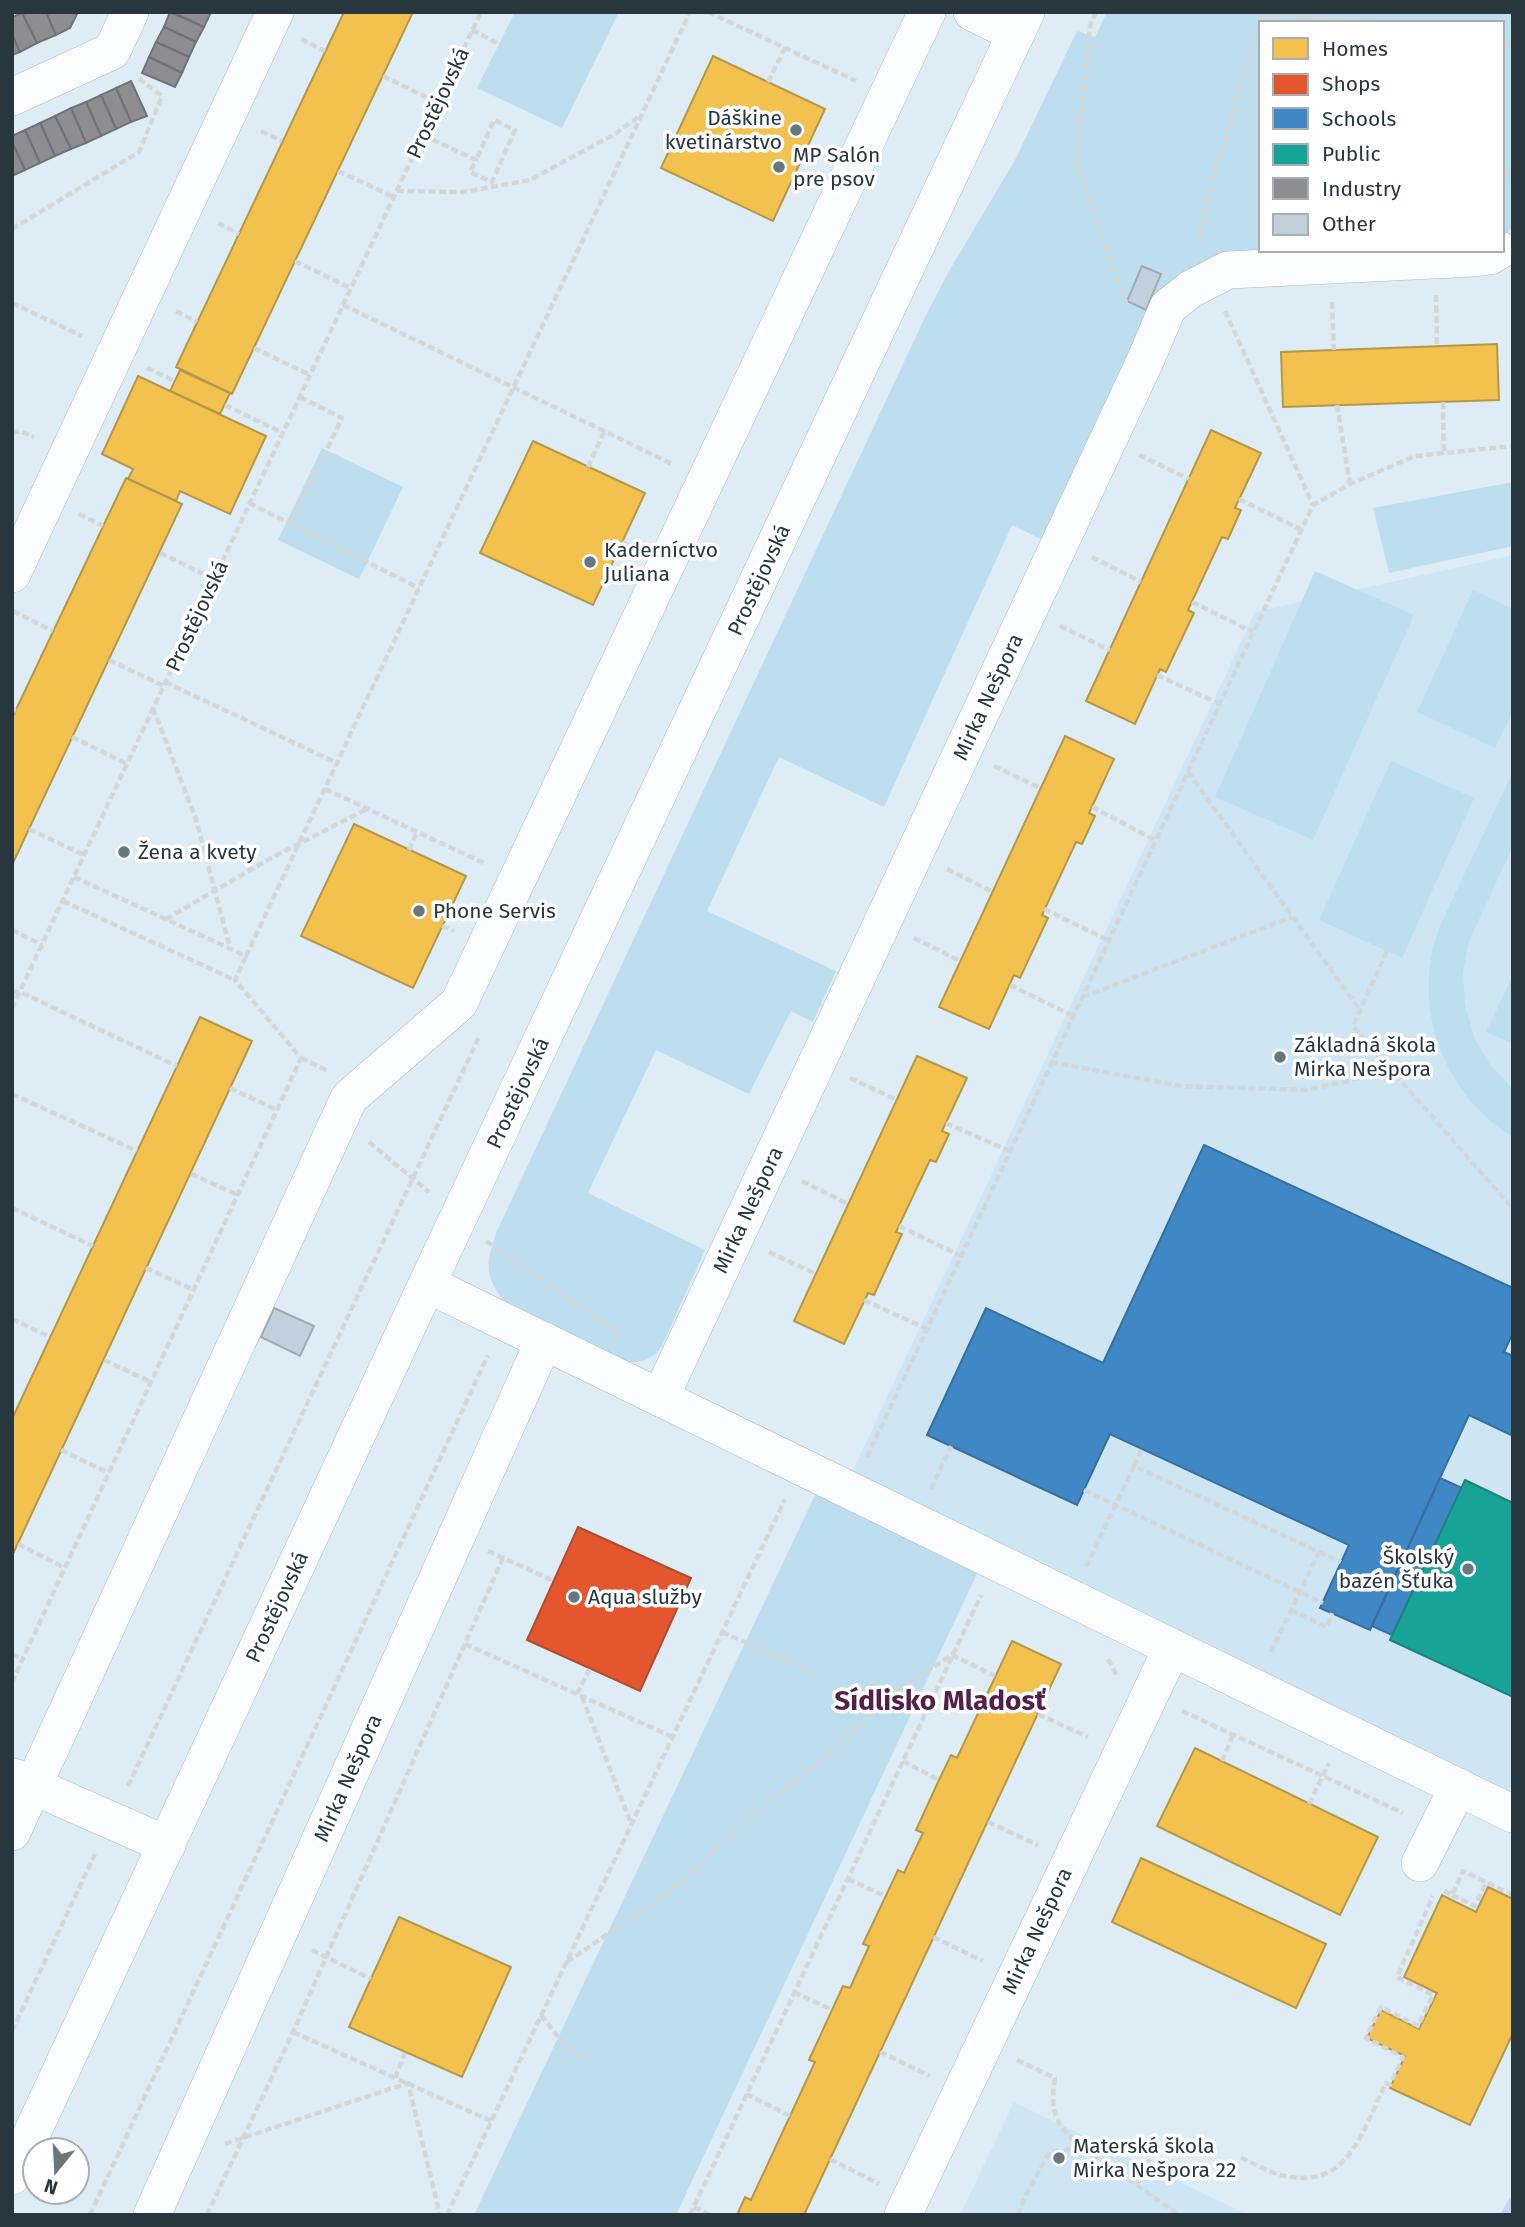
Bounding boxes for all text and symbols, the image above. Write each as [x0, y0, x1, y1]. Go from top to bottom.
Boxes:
legend [1259, 21, 1504, 252]
text: Homes [1322, 36, 1388, 62]
street label: Prostějovská [401, 43, 475, 163]
text: Shops [1322, 71, 1380, 97]
place label: Dáškine kvetinárstvo [665, 105, 782, 155]
text: Schools [1322, 106, 1396, 132]
marker: Dáškine kvetinárstvo [788, 122, 804, 138]
text: Public [1322, 141, 1380, 167]
place label: MP Salón pre psov [793, 142, 880, 192]
marker: MP Salón pre psov [771, 159, 787, 175]
text: Industry [1322, 176, 1402, 202]
text: Other [1322, 211, 1376, 237]
street label: Prostějovská [722, 520, 796, 640]
place label: Kaderníctvo Juliana [604, 537, 718, 587]
marker: Kaderníctvo Juliana [582, 554, 598, 570]
street label: Prostějovská [160, 556, 234, 676]
street label: Mirka Nešpora [947, 629, 1029, 765]
place label: Žena a kvety [138, 839, 257, 865]
marker: Žena a kvety [116, 844, 132, 860]
place label: Phone Servis [433, 898, 556, 924]
marker: Phone Servis [411, 903, 427, 919]
place label: Základná škola Mirka Nešpora [1294, 1032, 1436, 1082]
street label: Prostějovská [481, 1033, 555, 1153]
marker: Základná škola Mirka Nešpora [1272, 1049, 1288, 1065]
street label: Mirka Nešpora [707, 1142, 789, 1278]
place label: Školský bazén Šťuka [1339, 1544, 1455, 1594]
street label: Prostějovská [240, 1547, 314, 1667]
marker: Školský bazén Šťuka [1460, 1561, 1476, 1577]
place label: Aqua služby [588, 1584, 703, 1610]
marker: Aqua služby [566, 1589, 582, 1605]
district label: Sídlisko Mladosť [834, 1684, 1047, 1717]
street label: Mirka Nešpora [308, 1710, 388, 1846]
street label: Mirka Nešpora [996, 1863, 1078, 1999]
place label: Materská škola Mirka Nešpora 22 [1073, 2133, 1236, 2183]
north arrow [21, 2136, 91, 2206]
marker: Materská škola Mirka Nešpora 22 [1051, 2150, 1067, 2166]
text: N [41, 2174, 60, 2200]

